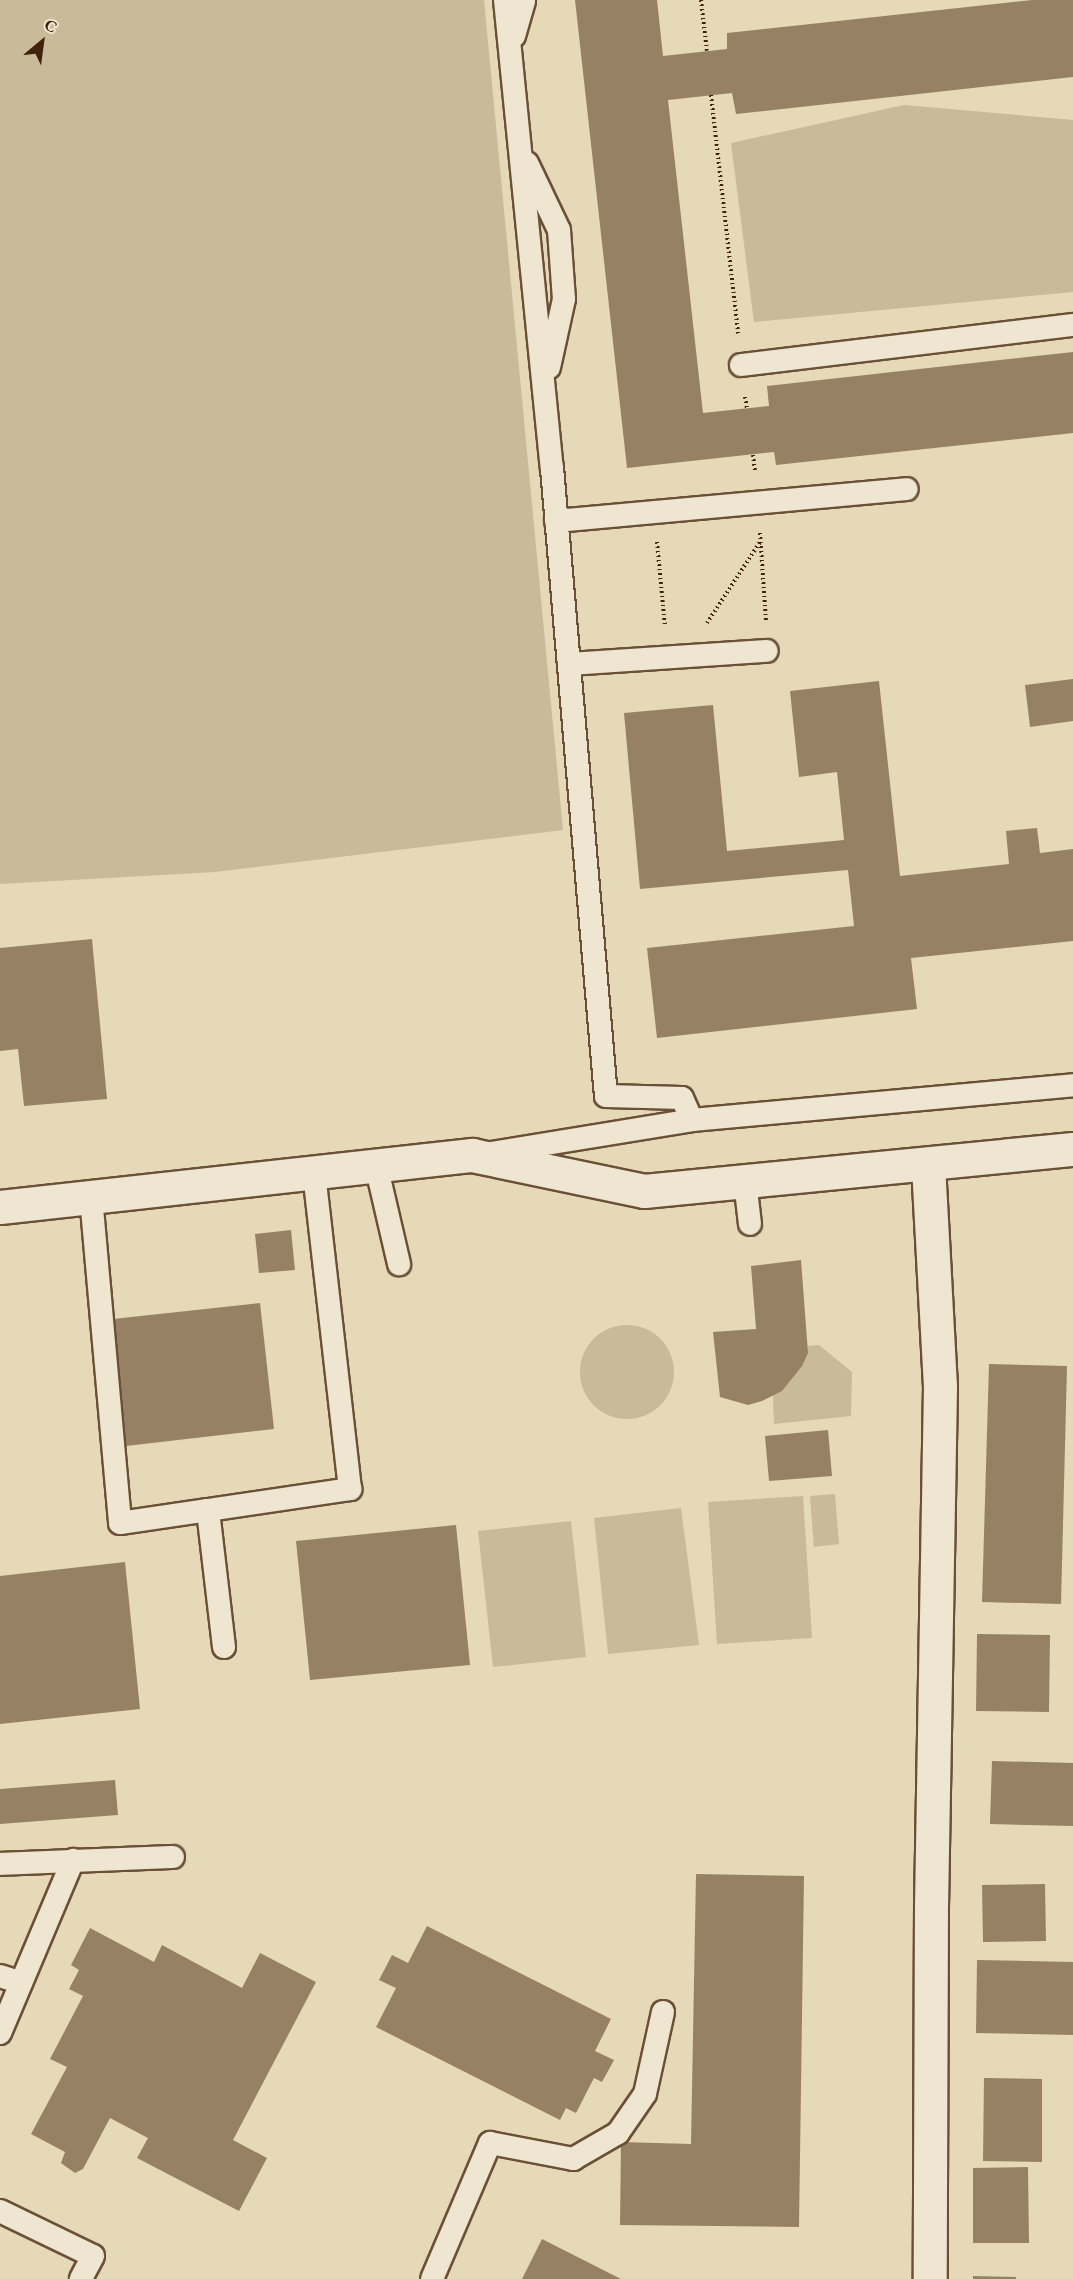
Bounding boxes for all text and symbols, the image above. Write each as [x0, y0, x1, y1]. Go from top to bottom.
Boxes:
north arrow [12, 12, 72, 72]
text: С [41, 14, 61, 38]

